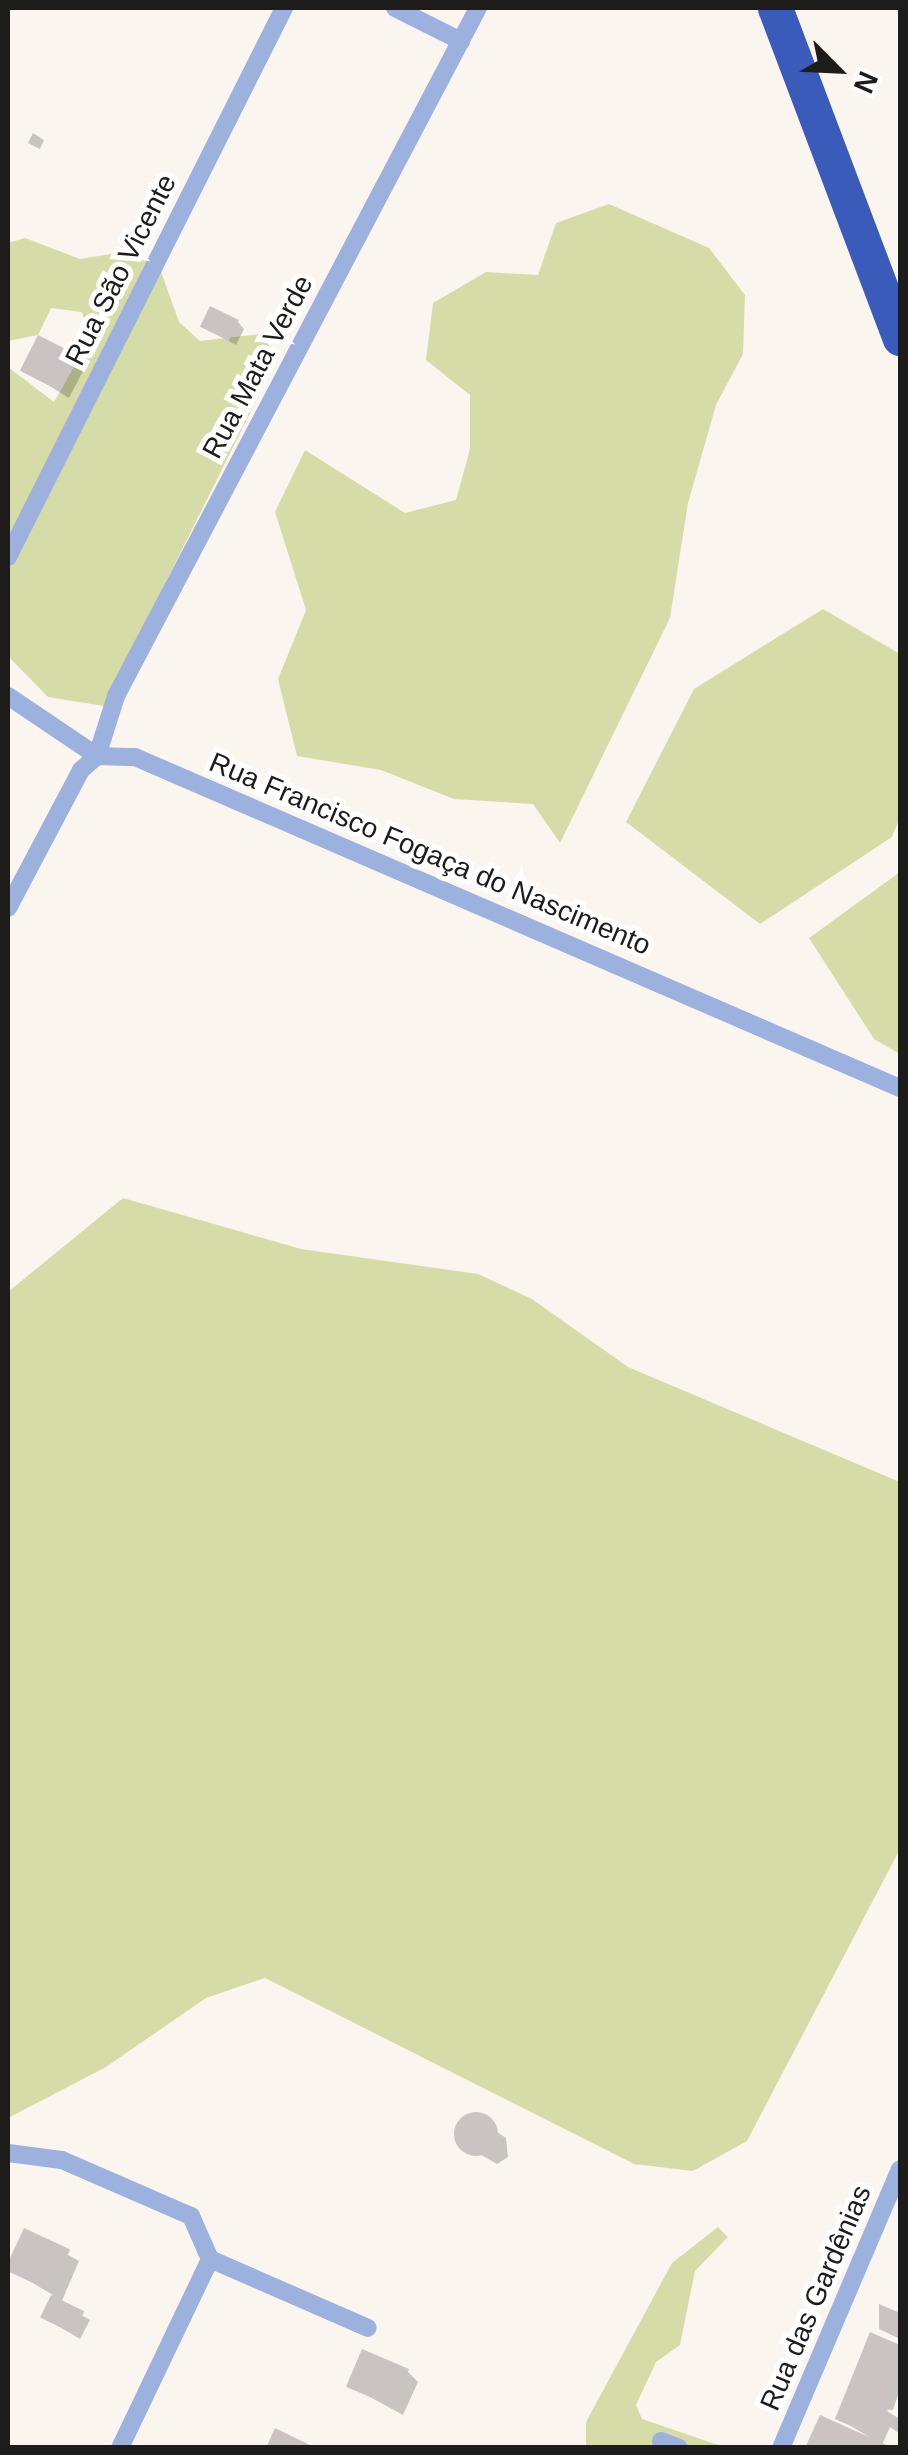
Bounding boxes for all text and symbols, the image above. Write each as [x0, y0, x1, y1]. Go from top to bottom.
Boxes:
north arrow [788, 20, 888, 120]
text: N [848, 67, 884, 98]
street label: Rua São Vicente [58, 169, 184, 371]
street label: Rua Mata Verde [196, 270, 320, 464]
street label: Rua Francisco Fogaça do Nascimento [204, 745, 656, 963]
street label: Rua das Gardênias [753, 2180, 879, 2416]

